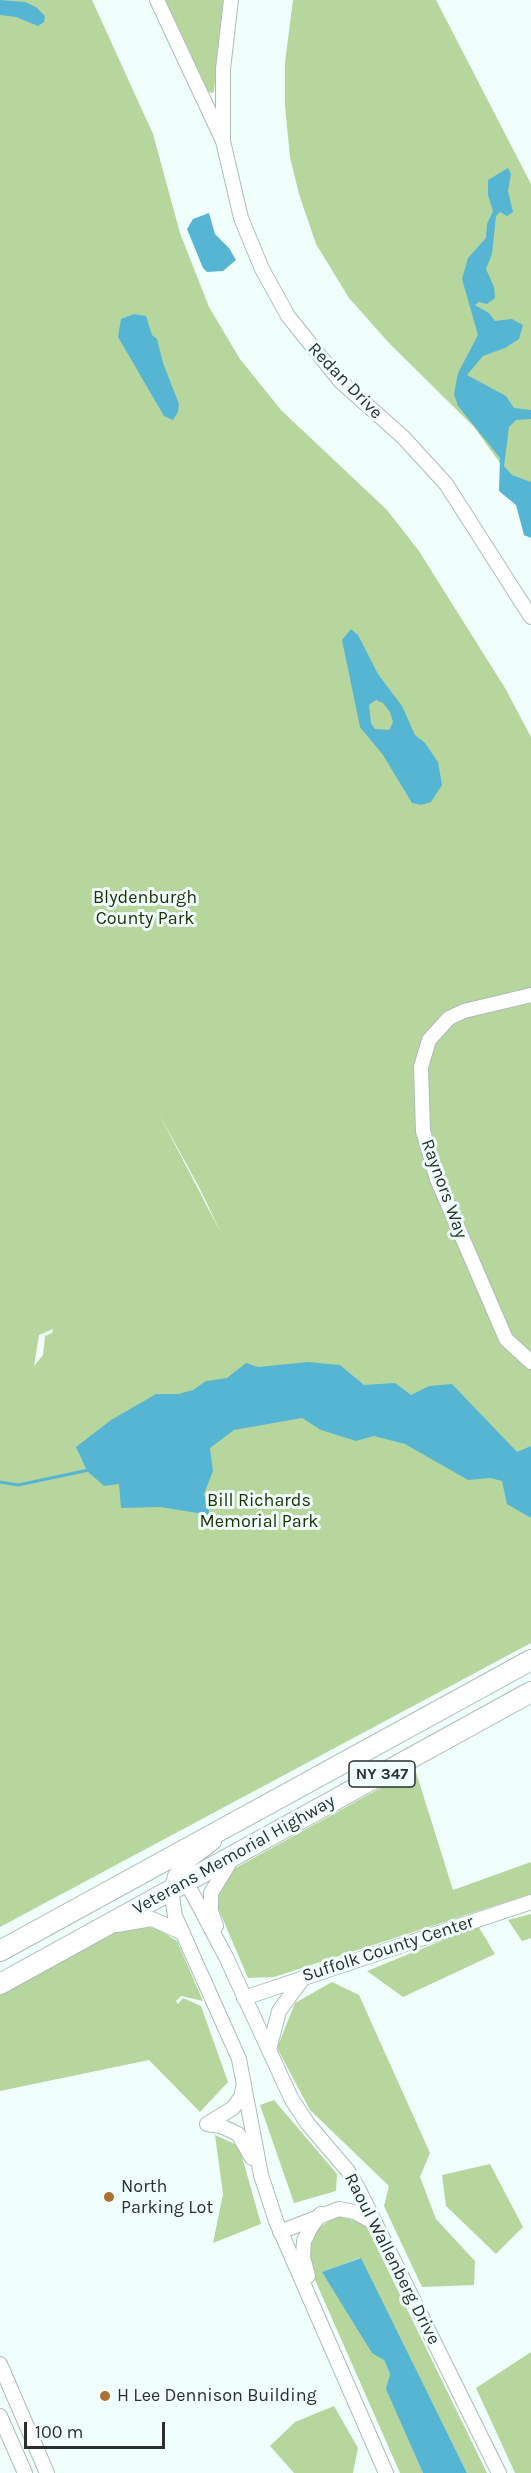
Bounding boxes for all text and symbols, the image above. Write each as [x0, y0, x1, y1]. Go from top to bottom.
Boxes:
street label: Redan Drive [303, 338, 387, 424]
park label: Blydenburgh County Park [93, 887, 197, 930]
street label: Raynors Way [416, 1136, 472, 1242]
park label: Bill Richards Memorial Park [200, 1490, 318, 1532]
road number: NY 347 [349, 1761, 415, 1787]
street label: Veterans Memorial Highway [129, 1790, 339, 1920]
street label: Suffolk County Center [299, 1911, 477, 1987]
street label: Raoul Wallenberg Drive [339, 2170, 445, 2348]
place label: North Parking Lot [121, 2176, 213, 2218]
marker: North Parking Lot [102, 2190, 116, 2204]
place label: H Lee Dennison Building [117, 2385, 317, 2407]
marker: H Lee Dennison Building [98, 2389, 112, 2403]
scale bar [27, 2410, 168, 2448]
text: 100 m [35, 2421, 83, 2443]

